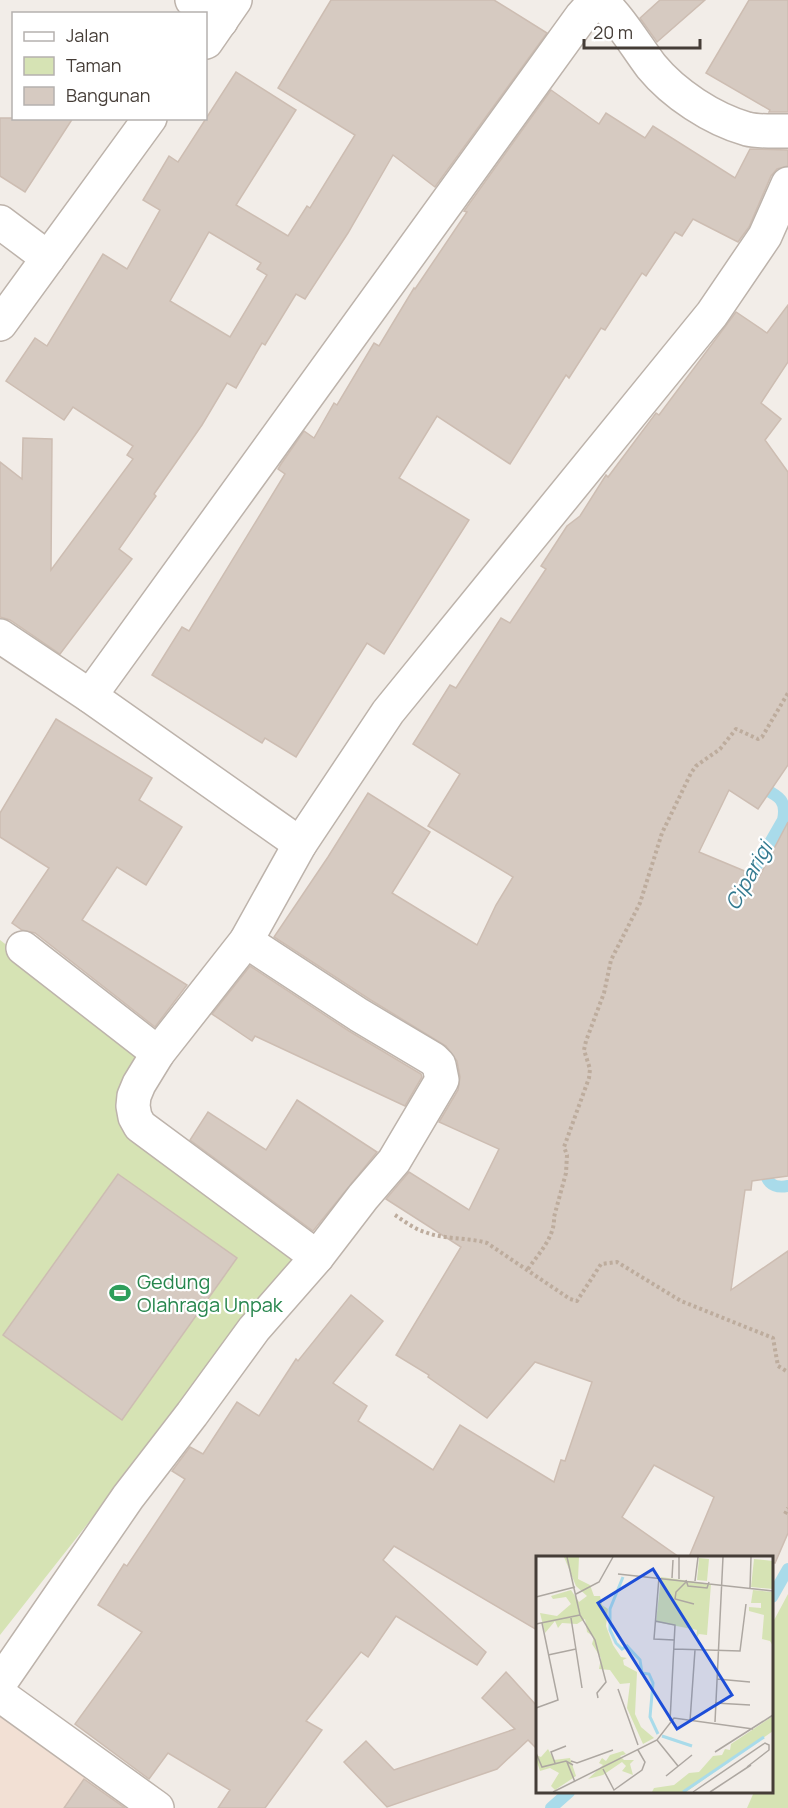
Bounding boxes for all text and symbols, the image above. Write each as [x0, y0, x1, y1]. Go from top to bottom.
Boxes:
legend [12, 12, 207, 120]
scale bar [584, 12, 700, 50]
text: 20 m [593, 20, 633, 44]
text: Jalan [66, 23, 109, 47]
text: Taman [66, 53, 121, 77]
text: Bangunan [66, 83, 150, 107]
water label: Ciparigi [718, 834, 780, 915]
place label: Gedung Olahraga Unpak [137, 1268, 284, 1318]
sports icon: Gedung Olahraga Unpak [108, 1281, 132, 1305]
inset map [536, 1556, 773, 1793]

